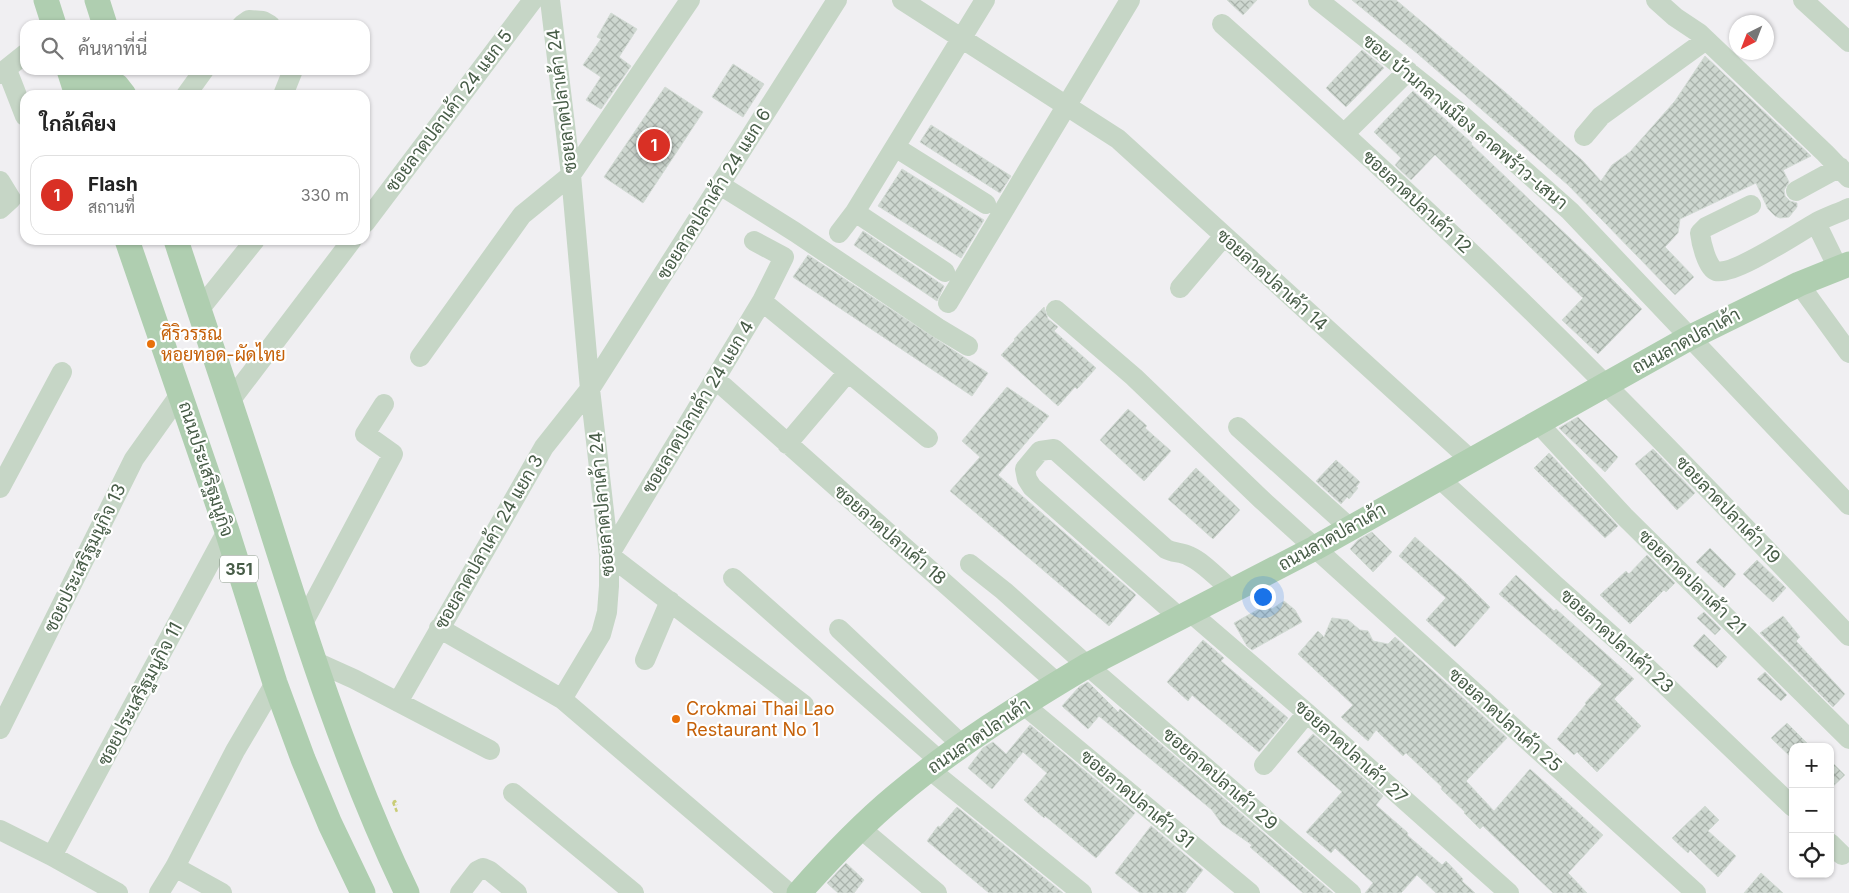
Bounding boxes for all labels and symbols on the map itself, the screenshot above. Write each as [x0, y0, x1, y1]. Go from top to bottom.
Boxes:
north arrow [1729, 15, 1774, 60]
street label: ซอยลาดปลาเค้า 24 แยก 5 [380, 25, 516, 196]
street label: ซอยลาดปลาเค้า 24 [541, 28, 581, 175]
street label: ซอย บ้านกลางเมือง ลาดพร้าว-เสนา [1359, 29, 1573, 214]
street label: ซอยลาดปลาเค้า 24 แยก 6 [651, 104, 775, 283]
pin: 1 [638, 126, 670, 164]
street label: ซอยลาดปลาเค้า 12 [1359, 145, 1477, 257]
street label: ซอยลาดปลาเค้า 14 [1213, 224, 1333, 335]
street label: ถนนลาดปลาเค้า [1628, 302, 1743, 378]
street label: ซอยลาดปลาเค้า 24 แยก 4 [637, 316, 758, 497]
place label: ศิริวรรณ หอยทอด-ผัดไทย [161, 323, 286, 365]
marker: ศิริวรรณ หอยทอด-ผัดไทย [145, 338, 157, 350]
street label: ถนนประเสริฐมนูกิจ [172, 399, 238, 540]
street label: ซอยลาดปลาเค้า 24 [584, 431, 618, 577]
street label: ซอยลาดปลาเค้า 24 แยก 3 [429, 450, 547, 633]
street label: ซอยลาดปลาเค้า 19 [1672, 451, 1786, 568]
street label: ซอยประเสริฐมนูกิจ 13 [39, 480, 132, 637]
street label: ซอยลาดปลาเค้า 18 [830, 480, 951, 589]
street label: ถนนลาดปลาเค้า [1274, 498, 1389, 575]
street label: ซอยลาดปลาเค้า 21 [1634, 524, 1751, 638]
road number: 351 [220, 556, 258, 582]
your location [1250, 584, 1276, 610]
street label: ซอยลาดปลาเค้า 23 [1556, 584, 1679, 697]
street label: ซอยประเสริฐมนูกิจ 11 [93, 619, 189, 770]
street label: ซอยลาดปลาเค้า 25 [1444, 663, 1567, 776]
street label: ถนนลาดปลาเค้า [923, 693, 1034, 778]
street label: ซอยลาดปลาเค้า 27 [1291, 695, 1413, 808]
place label: Crokmai Thai Lao Restaurant No 1 [686, 698, 834, 740]
marker: Crokmai Thai Lao Restaurant No 1 [670, 713, 682, 725]
street label: ซอยลาดปลาเค้า 29 [1159, 722, 1283, 834]
street label: ซอยลาดปลาเค้า 31 [1076, 744, 1199, 852]

